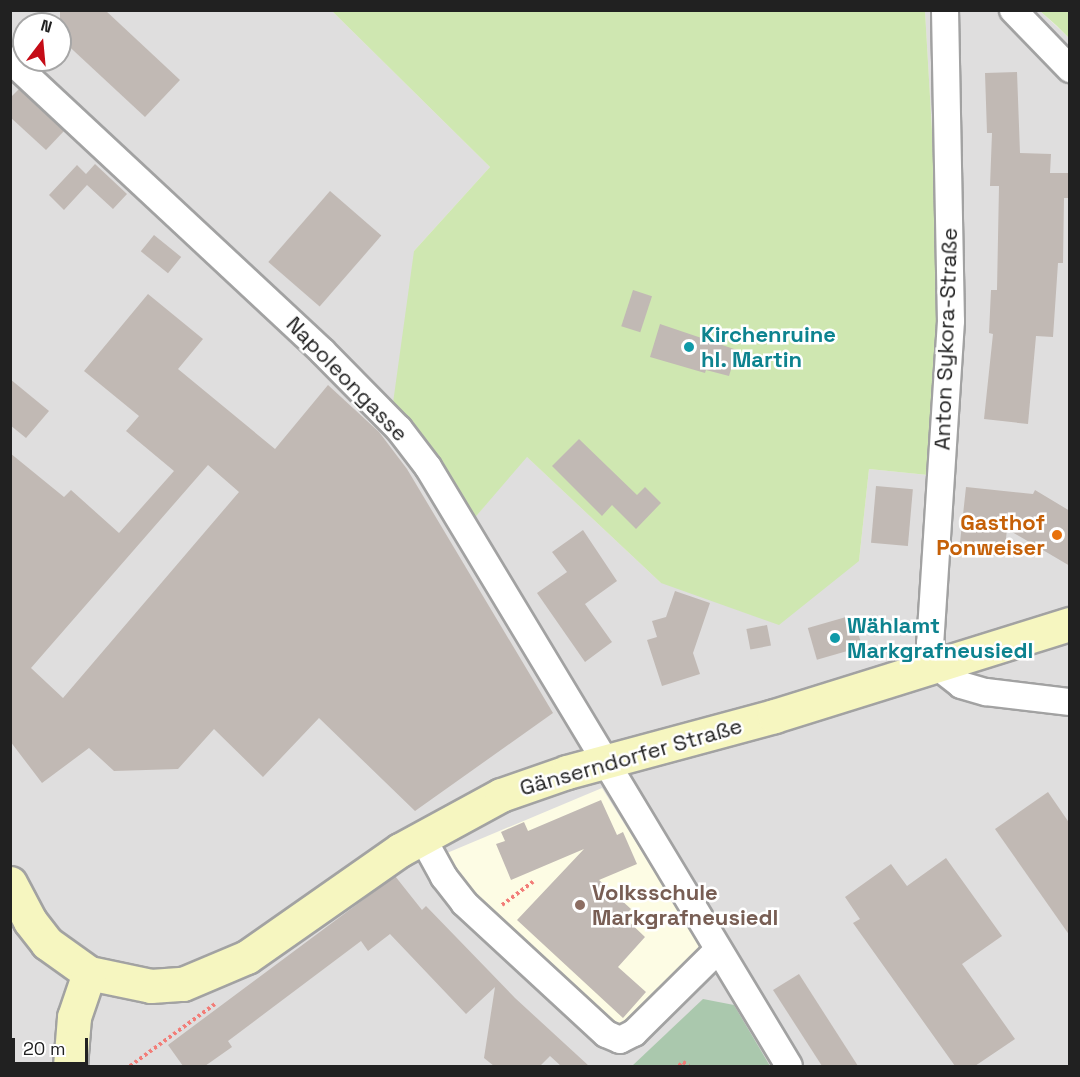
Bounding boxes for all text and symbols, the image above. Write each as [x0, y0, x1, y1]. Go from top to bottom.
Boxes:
north arrow [12, 12, 72, 72]
text: N [38, 15, 55, 38]
street label: Anton Sykora-Straße [929, 227, 963, 451]
street label: Napoleongasse [281, 311, 413, 447]
place label: Kirchenruine hl. Martin [701, 321, 836, 372]
marker: Kirchenruine hl. Martin [682, 340, 696, 354]
place label: Gasthof Ponweiser [936, 509, 1045, 560]
marker: Gasthof Ponweiser [1050, 528, 1064, 542]
place label: Wählamt Markgrafneusiedl [847, 612, 1033, 664]
marker: Wählamt Markgrafneusiedl [828, 631, 842, 645]
street label: Gänserndorfer Straße [517, 713, 745, 801]
place label: Volksschule Markgrafneusiedl [592, 879, 778, 930]
marker: Volksschule Markgrafneusiedl [573, 898, 587, 912]
scale bar [15, 1026, 92, 1064]
text: 20 m [23, 1037, 66, 1060]

